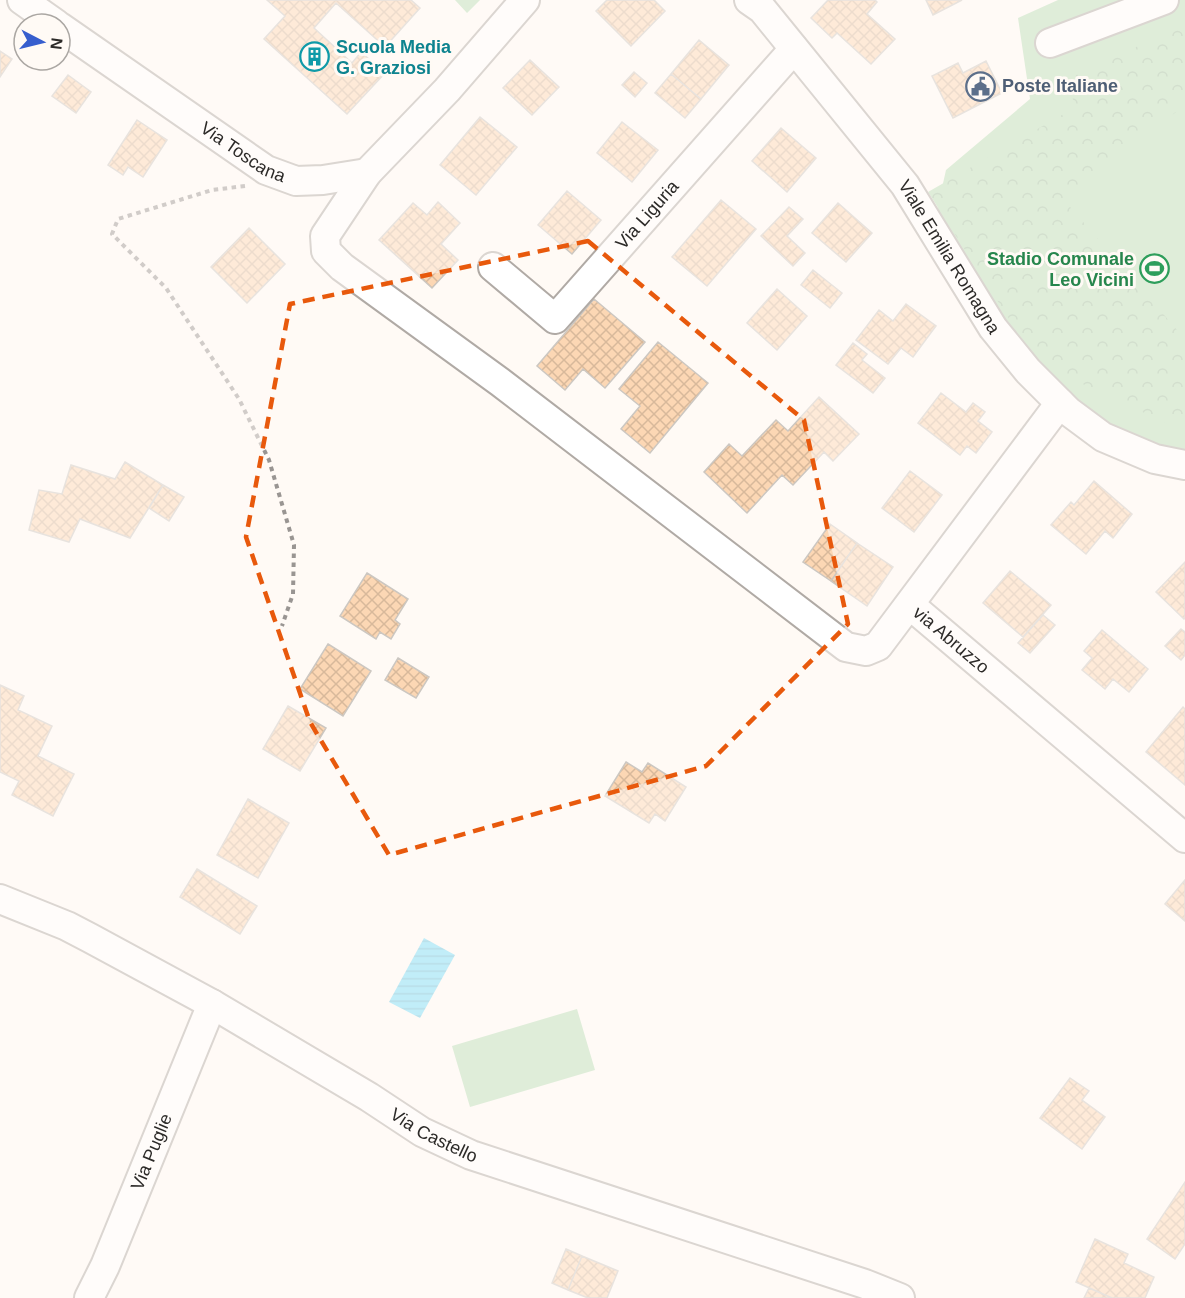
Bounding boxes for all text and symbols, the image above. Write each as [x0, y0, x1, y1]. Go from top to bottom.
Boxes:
north arrow [12, 12, 72, 72]
text: N [47, 37, 66, 51]
place label: Scuola Media G. Graziosi [336, 37, 452, 78]
building icon: Scuola Media G. Graziosi [299, 41, 331, 73]
public building icon: Poste Italiane [965, 70, 997, 102]
place label: Poste Italiane [1002, 76, 1118, 96]
street label: Via Toscana [197, 118, 289, 187]
street label: Via Liguria [612, 176, 683, 253]
street label: Viale Emilia Romagna [894, 176, 1005, 338]
place label: Stadio Comunale Leo Vicini [987, 249, 1134, 290]
sports icon: Stadio Comunale Leo Vicini [1139, 253, 1171, 285]
street label: via Abruzzo [909, 602, 993, 678]
street label: Via Castello [387, 1104, 480, 1166]
street label: Via Puglie [127, 1111, 176, 1193]

